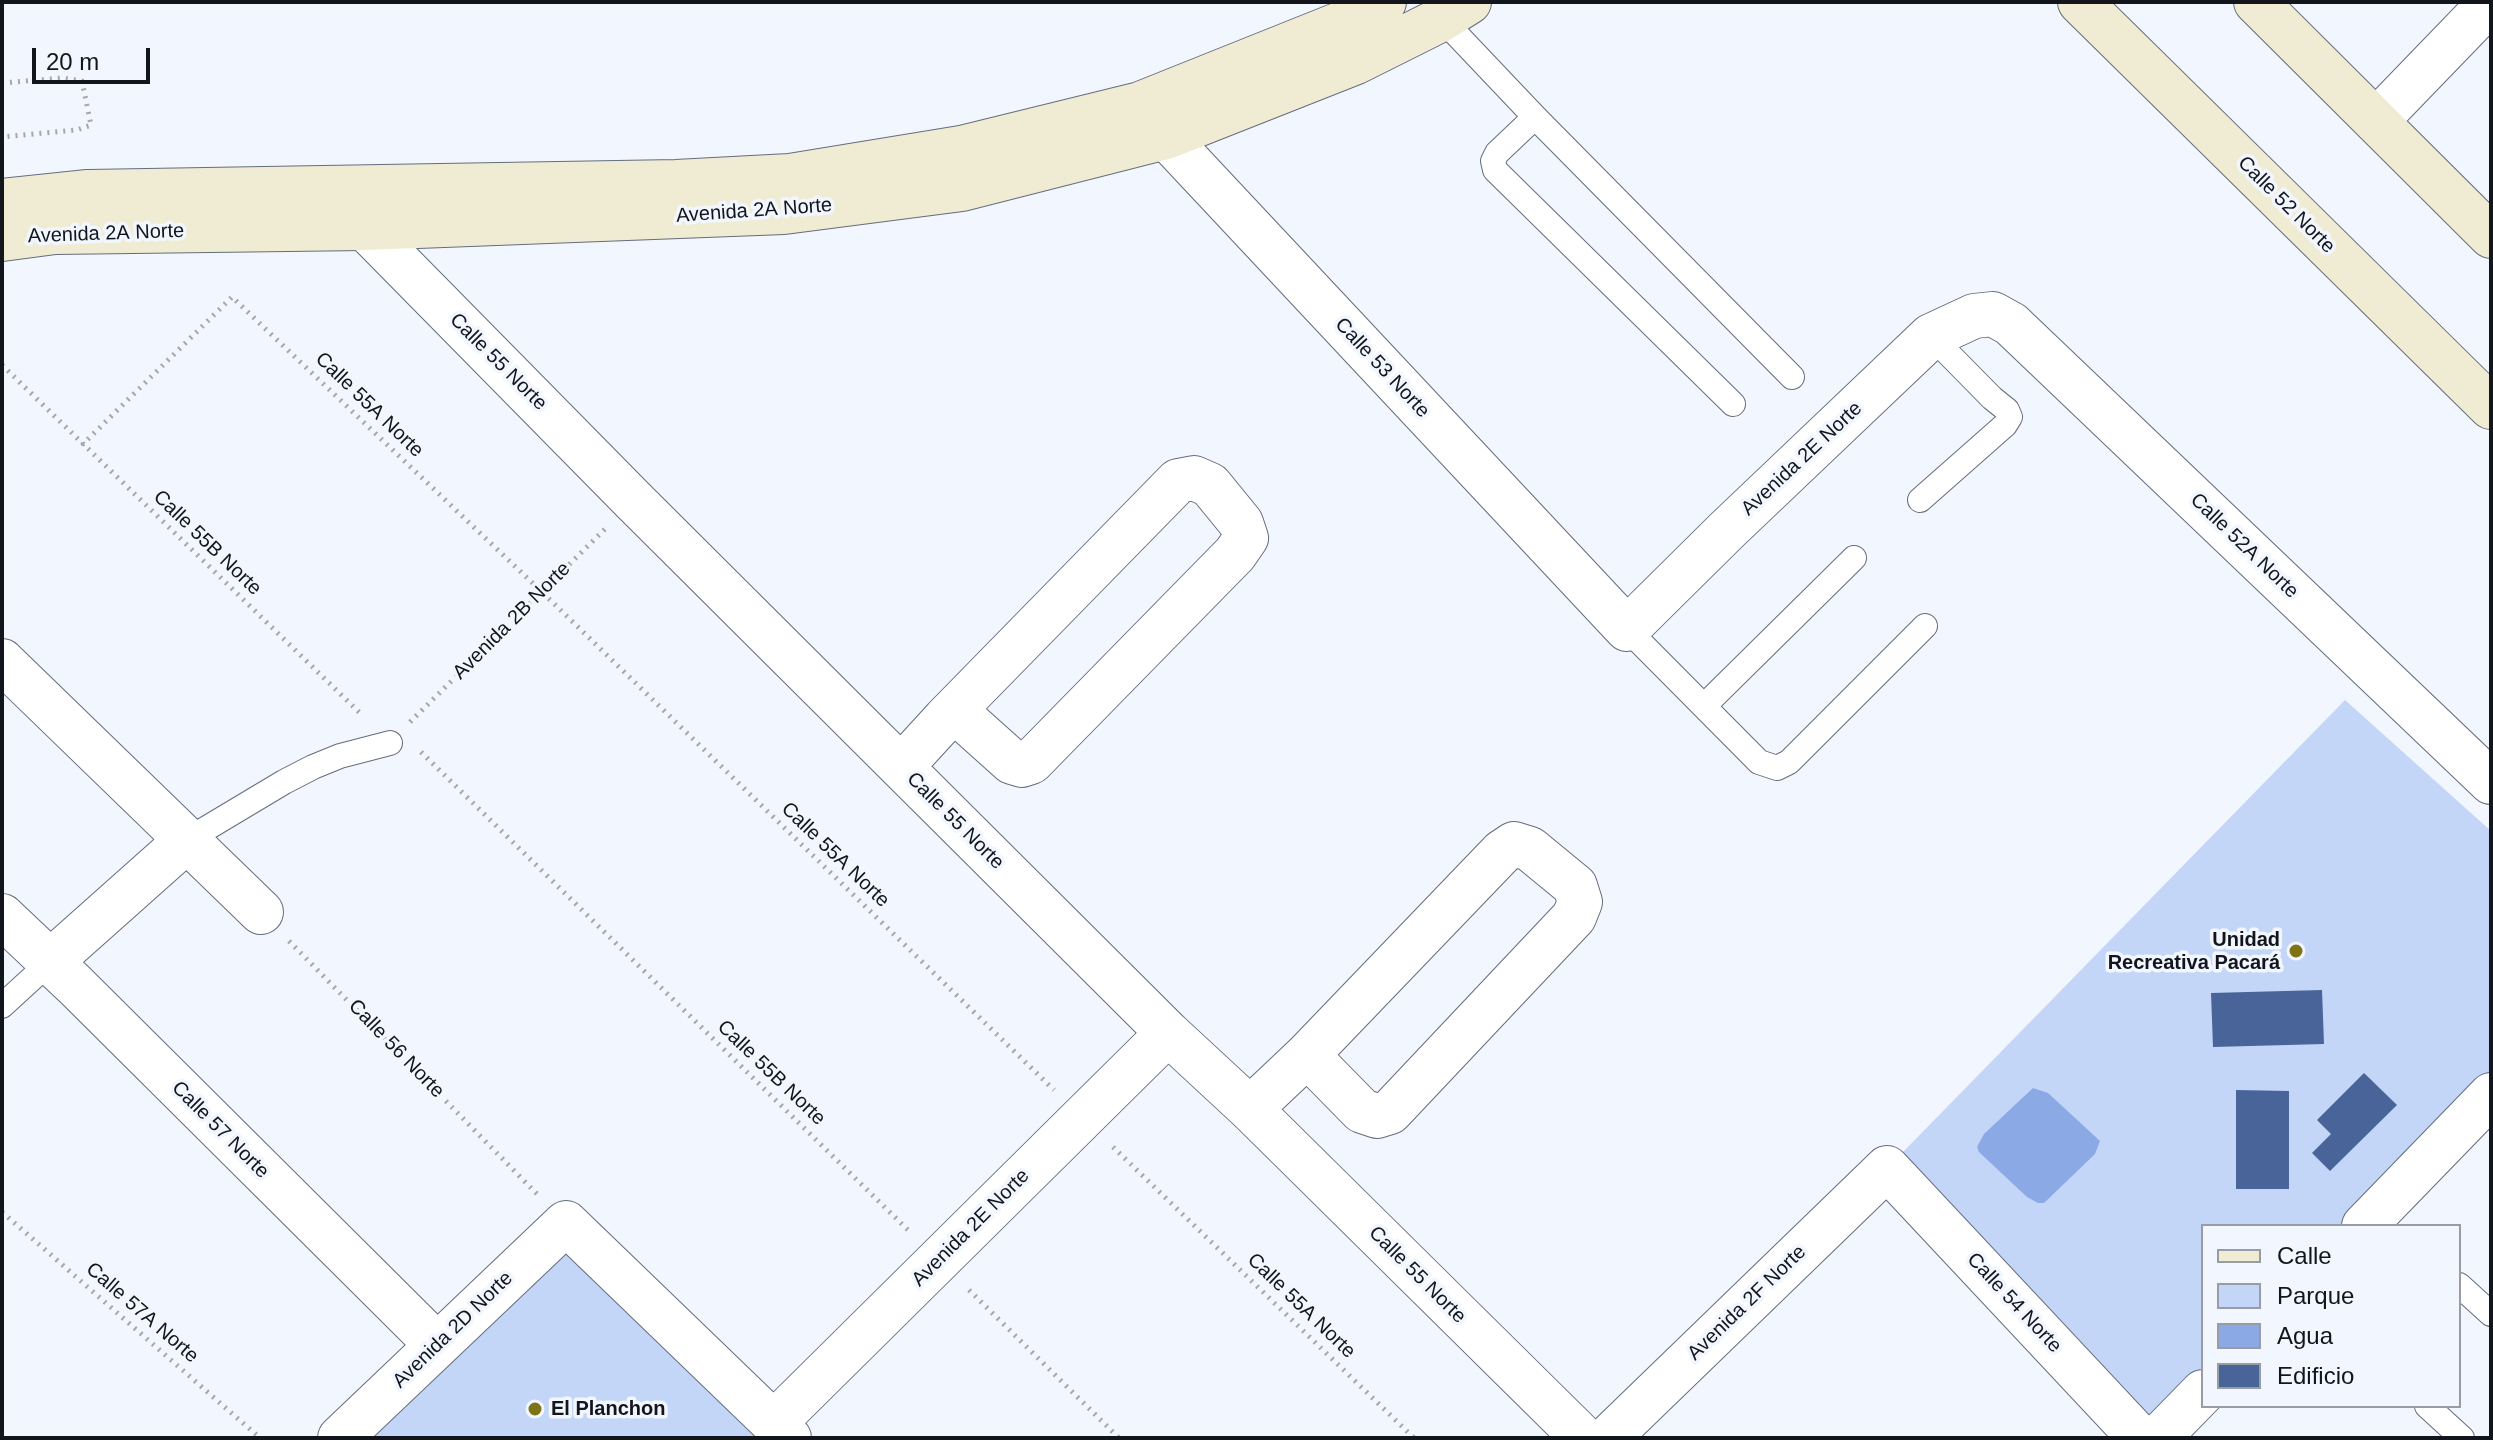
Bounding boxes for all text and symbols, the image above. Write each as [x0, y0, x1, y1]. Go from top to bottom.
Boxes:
scale bar [36, 32, 154, 82]
text: 20 m [46, 48, 99, 75]
street label: Calle 52 Norte [2232, 151, 2340, 259]
street label: Avenida 2A Norte [675, 194, 833, 228]
street label: Avenida 2A Norte [27, 219, 185, 249]
street label: Calle 55 Norte [444, 308, 552, 416]
street label: Calle 53 Norte [1330, 313, 1434, 423]
street label: Calle 55A Norte [310, 347, 428, 463]
street label: Avenida 2E Norte [1737, 397, 1867, 521]
street label: Calle 55B Norte [148, 485, 266, 601]
street label: Calle 52A Norte [2185, 488, 2303, 604]
street label: Avenida 2B Norte [448, 557, 576, 685]
street label: Calle 55 Norte [901, 767, 1009, 875]
street label: Calle 55A Norte [776, 797, 894, 913]
place label: Unidad Recreativa Pacará [2108, 928, 2280, 975]
marker: Unidad Recreativa Pacará [2287, 942, 2305, 960]
street label: Calle 56 Norte [343, 995, 449, 1103]
street label: Calle 55B Norte [712, 1015, 830, 1131]
street label: Calle 57 Norte [166, 1076, 274, 1184]
street label: Avenida 2E Norte [907, 1164, 1035, 1292]
street label: Calle 55 Norte [1363, 1221, 1471, 1329]
legend [2201, 1224, 2461, 1408]
street label: Avenida 2F Norte [1683, 1240, 1811, 1366]
text: Calle [2277, 1242, 2332, 1269]
street label: Calle 55A Norte [1242, 1248, 1360, 1364]
street label: Calle 54 Norte [1962, 1248, 2066, 1358]
street label: Calle 57A Norte [81, 1258, 203, 1368]
street label: Avenida 2D Norte [388, 1267, 518, 1393]
text: Parque [2277, 1282, 2354, 1309]
text: Agua [2277, 1322, 2333, 1349]
text: Edificio [2277, 1362, 2354, 1389]
place label: El Planchon [551, 1397, 665, 1421]
marker: El Planchon [526, 1400, 544, 1418]

